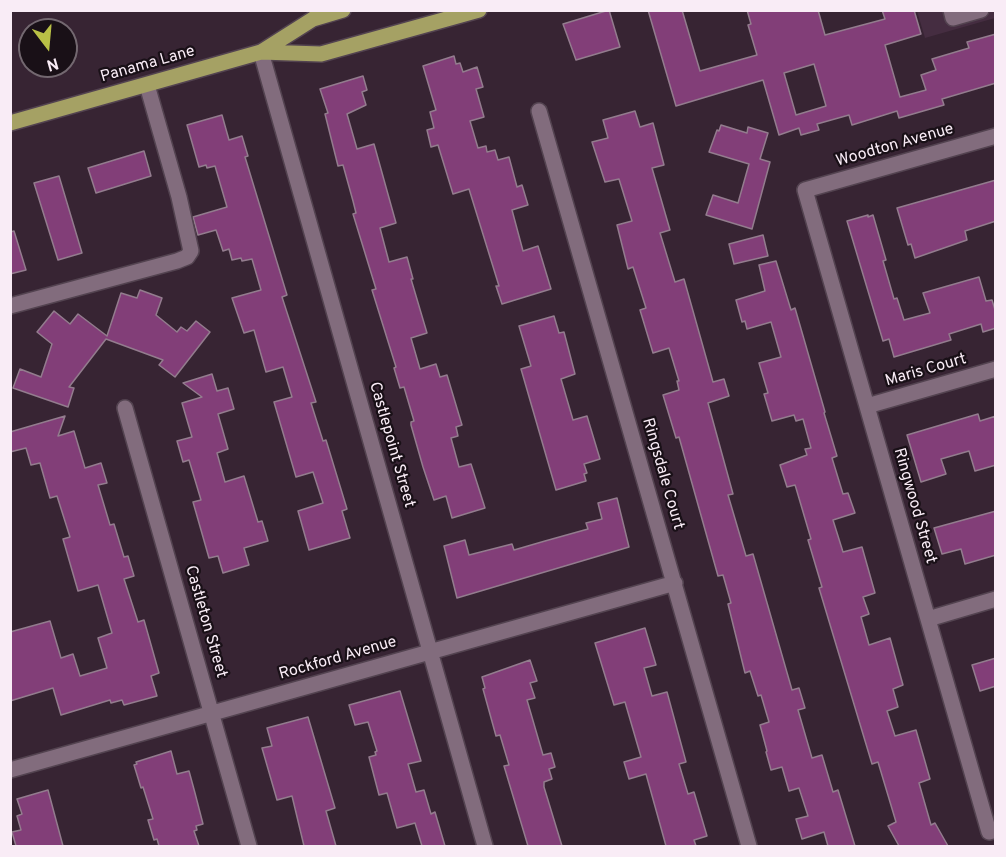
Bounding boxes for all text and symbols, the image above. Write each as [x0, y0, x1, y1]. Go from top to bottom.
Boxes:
north arrow [18, 18, 78, 78]
street label: Panama Lane [99, 42, 197, 88]
text: N [44, 52, 61, 75]
street label: Woodton Avenue [834, 120, 956, 172]
street label: Maris Court [883, 350, 969, 392]
street label: Castlepoint Street [364, 380, 418, 510]
street label: Ringsdale Court [637, 416, 687, 532]
street label: Ringwood Street [888, 446, 940, 566]
street label: Castleton Street [180, 564, 230, 680]
street label: Rockford Avenue [277, 633, 399, 685]

